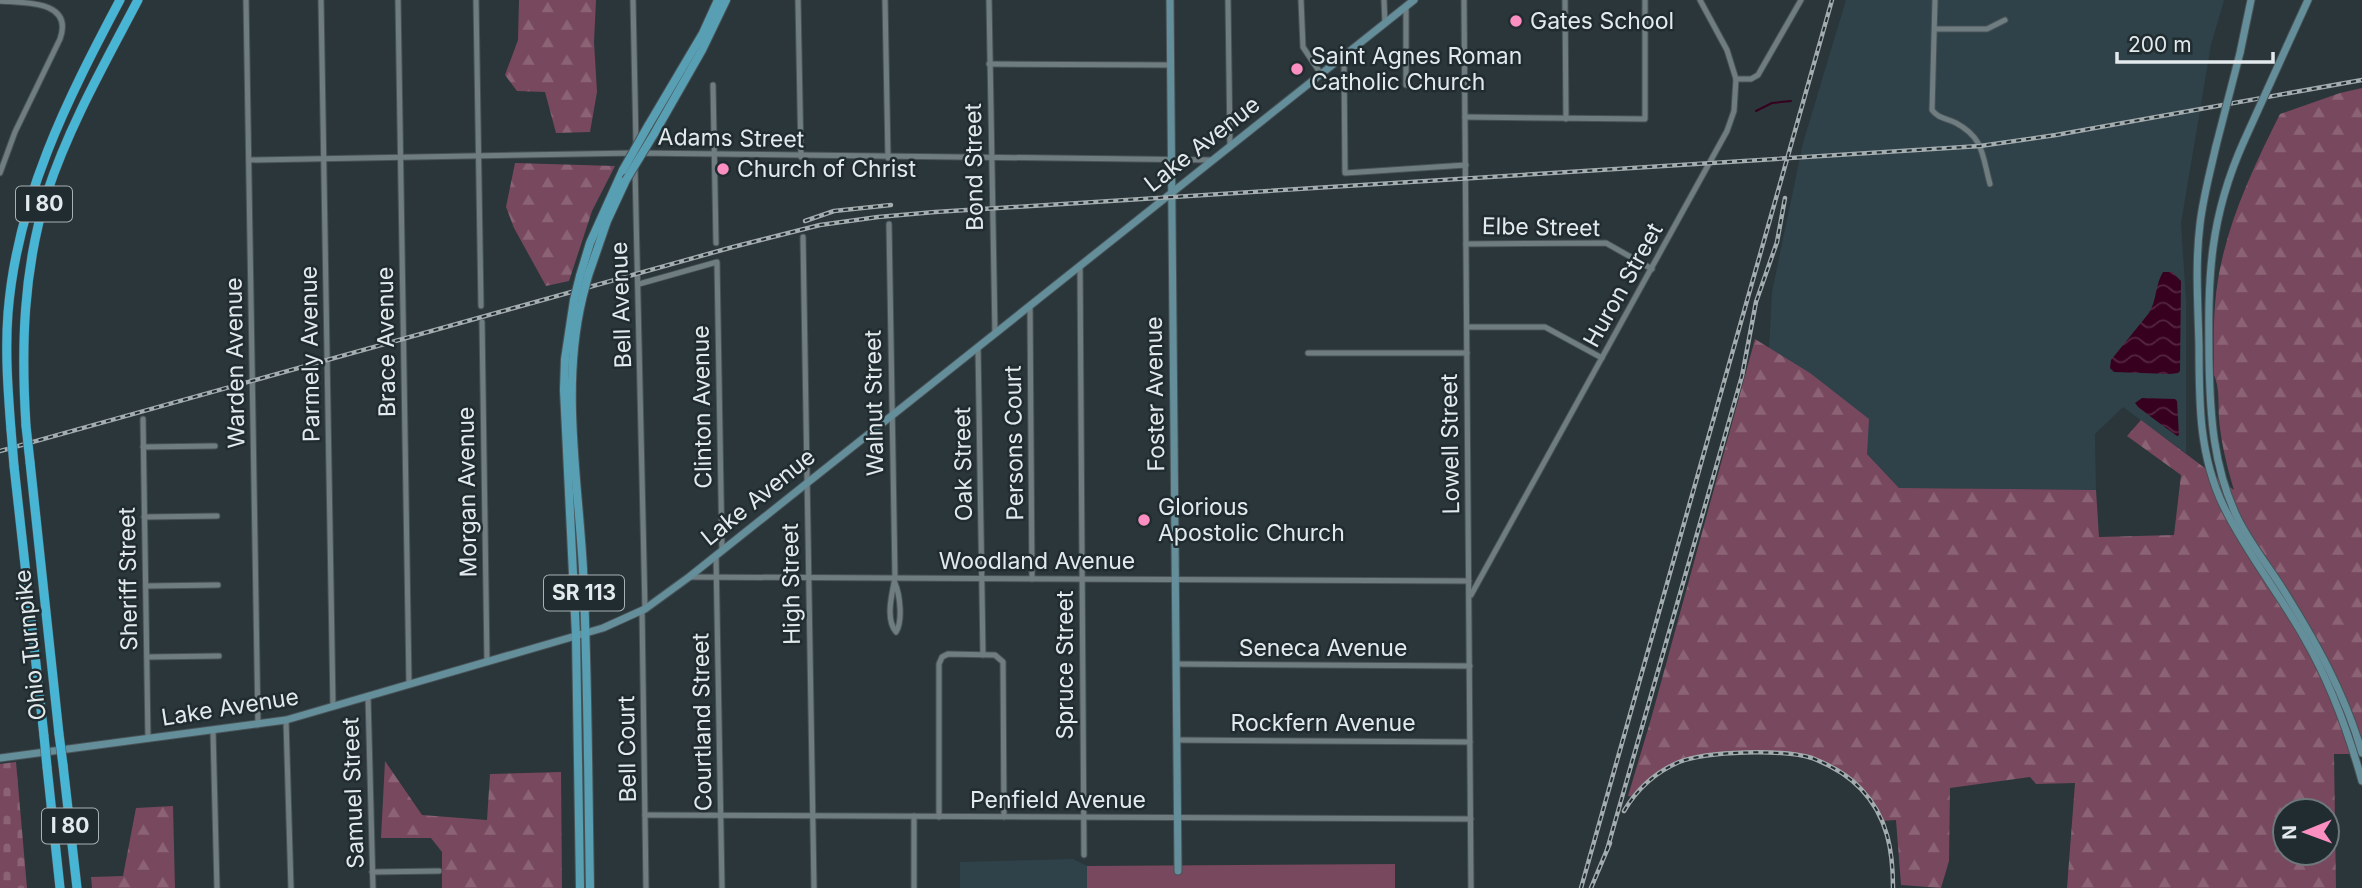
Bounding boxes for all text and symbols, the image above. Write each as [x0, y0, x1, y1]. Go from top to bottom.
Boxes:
place label: Gates School [1530, 7, 1674, 35]
marker: Gates School [1508, 13, 1524, 29]
scale bar [2117, 21, 2273, 65]
text: 200 m [2128, 32, 2192, 57]
place label: Saint Agnes Roman Catholic Church [1311, 42, 1522, 96]
marker: Saint Agnes Roman Catholic Church [1289, 61, 1305, 77]
street label: Lake Avenue [1139, 90, 1265, 198]
street label: Bond Street [959, 102, 989, 231]
street label: Adams Street [658, 123, 805, 153]
place label: Church of Christ [737, 155, 916, 183]
marker: Church of Christ [715, 161, 731, 177]
road number: I 80 [16, 186, 72, 222]
street label: Elbe Street [1482, 212, 1601, 242]
street label: Huron Street [1577, 218, 1669, 352]
street label: Bell Avenue [605, 241, 637, 369]
street label: Parmely Avenue [294, 266, 326, 442]
street label: Brace Avenue [371, 267, 401, 417]
street label: Warden Avenue [220, 277, 250, 449]
street label: Foster Avenue [1140, 316, 1170, 472]
street label: Clinton Avenue [687, 325, 717, 489]
street label: Walnut Street [859, 329, 889, 476]
street label: Persons Court [999, 365, 1029, 521]
street label: Lowell Street [1435, 373, 1465, 515]
street label: Morgan Avenue [452, 406, 482, 578]
street label: Oak Street [948, 406, 978, 521]
street label: Lake Avenue [695, 442, 821, 552]
place label: Glorious Apostolic Church [1158, 493, 1345, 547]
street label: Sheriff Street [113, 506, 143, 651]
marker: Glorious Apostolic Church [1136, 512, 1152, 528]
street label: High Street [776, 522, 806, 645]
street label: Woodland Avenue [939, 547, 1135, 575]
street label: Ohio Turnpike [8, 568, 52, 722]
road number: SR 113 [544, 576, 624, 610]
street label: Spruce Street [1051, 590, 1079, 740]
street label: Courtland Street [686, 632, 718, 811]
street label: Seneca Avenue [1239, 634, 1407, 662]
street label: Lake Avenue [159, 682, 301, 732]
street label: Bell Court [612, 695, 642, 803]
street label: Rockfern Avenue [1230, 709, 1416, 737]
street label: Samuel Street [336, 716, 370, 869]
street label: Penfield Avenue [970, 786, 1146, 814]
north arrow [2271, 797, 2341, 867]
road number: I 80 [42, 808, 98, 844]
text: N [2278, 825, 2301, 840]

